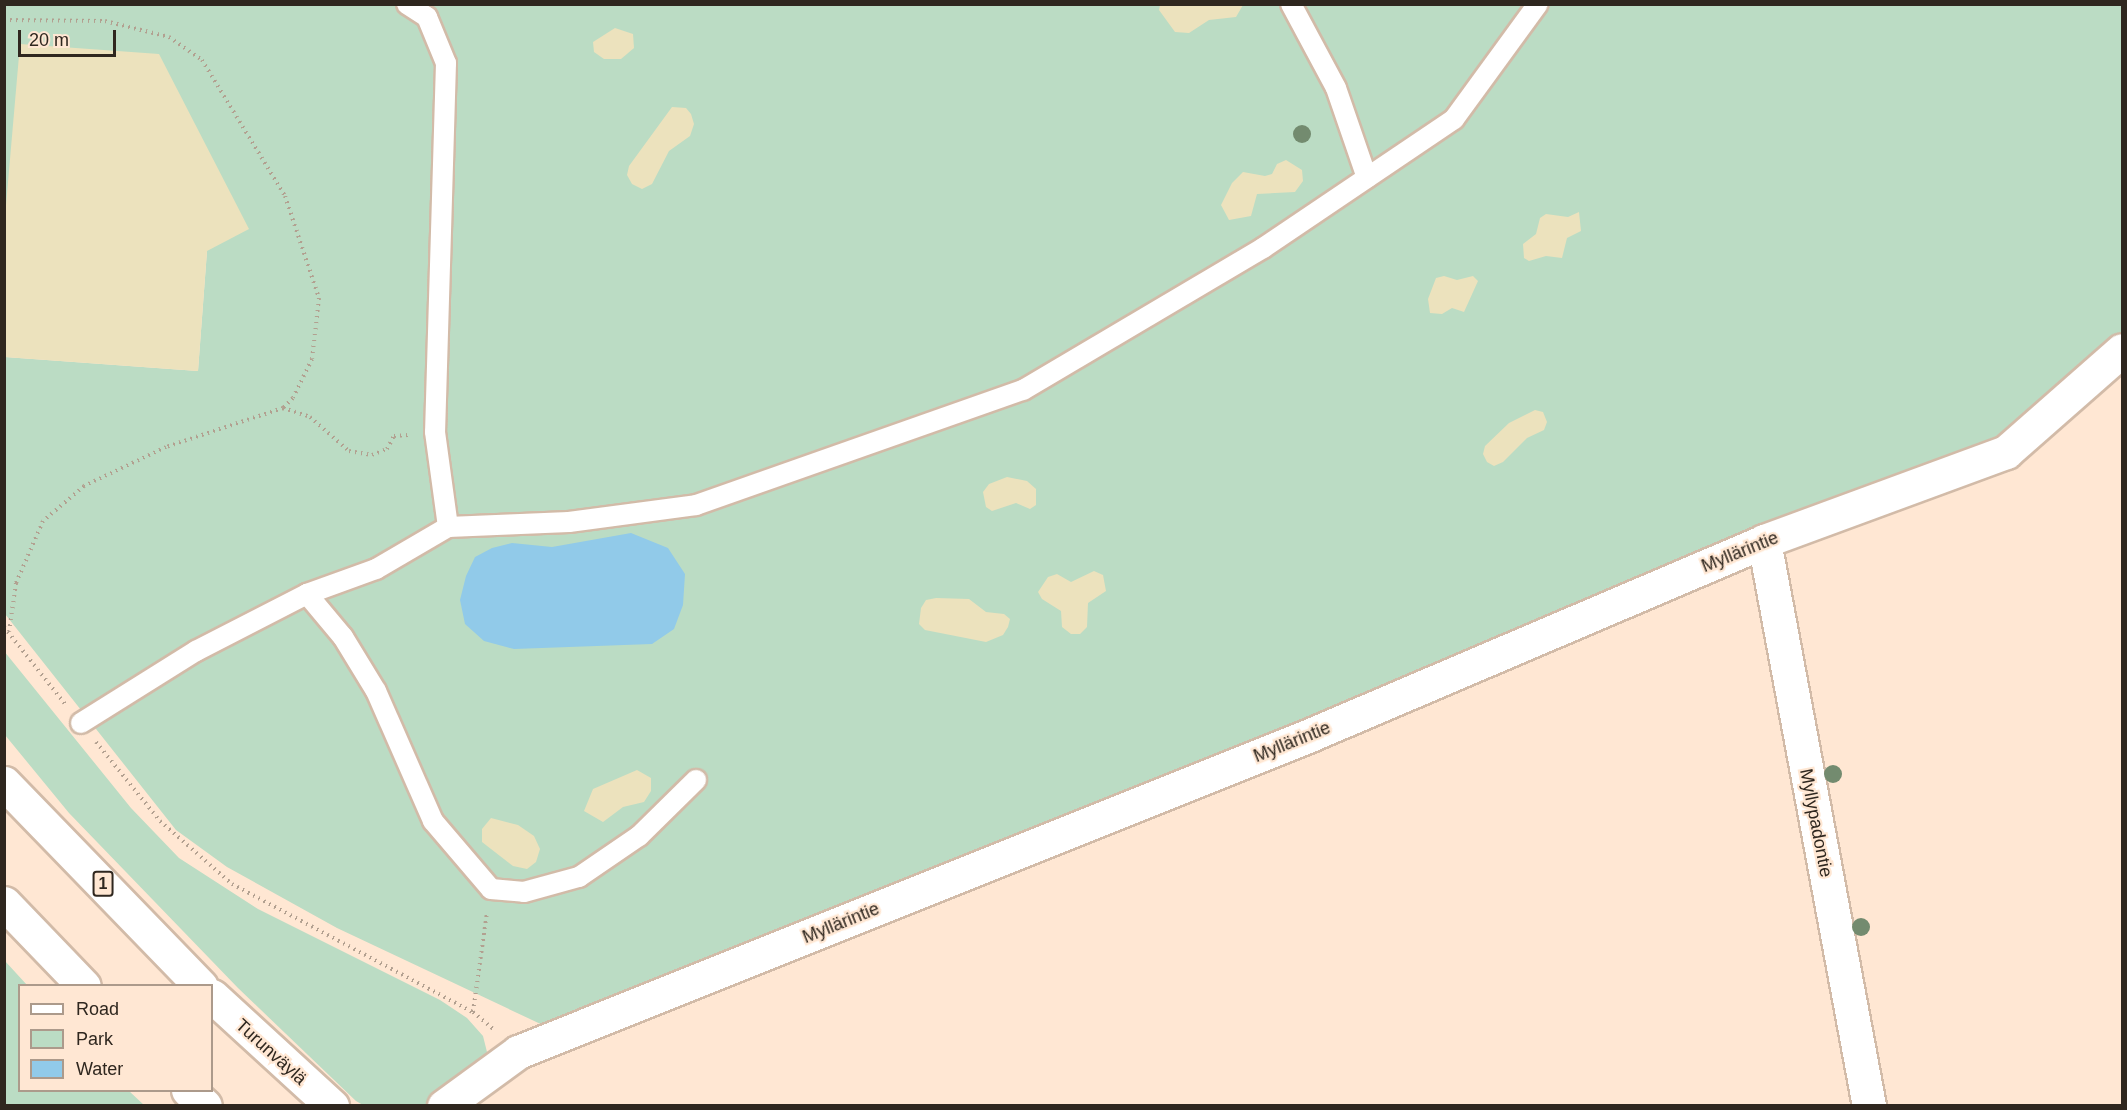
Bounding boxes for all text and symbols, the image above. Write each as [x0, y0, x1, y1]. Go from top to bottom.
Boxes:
scale bar [21, 18, 118, 56]
text: 20 m [29, 30, 69, 50]
street label: Myllärintie [1698, 527, 1782, 577]
street label: Myllärintie [1250, 717, 1334, 767]
street label: Myllypadontie [1795, 767, 1837, 879]
road number: 1 [92, 871, 114, 897]
street label: Myllärintie [799, 898, 883, 948]
legend [18, 984, 213, 1092]
text: Road [76, 999, 119, 1019]
street label: Turunväylä [231, 1014, 311, 1090]
text: Park [76, 1029, 113, 1049]
text: Water [76, 1059, 123, 1079]

